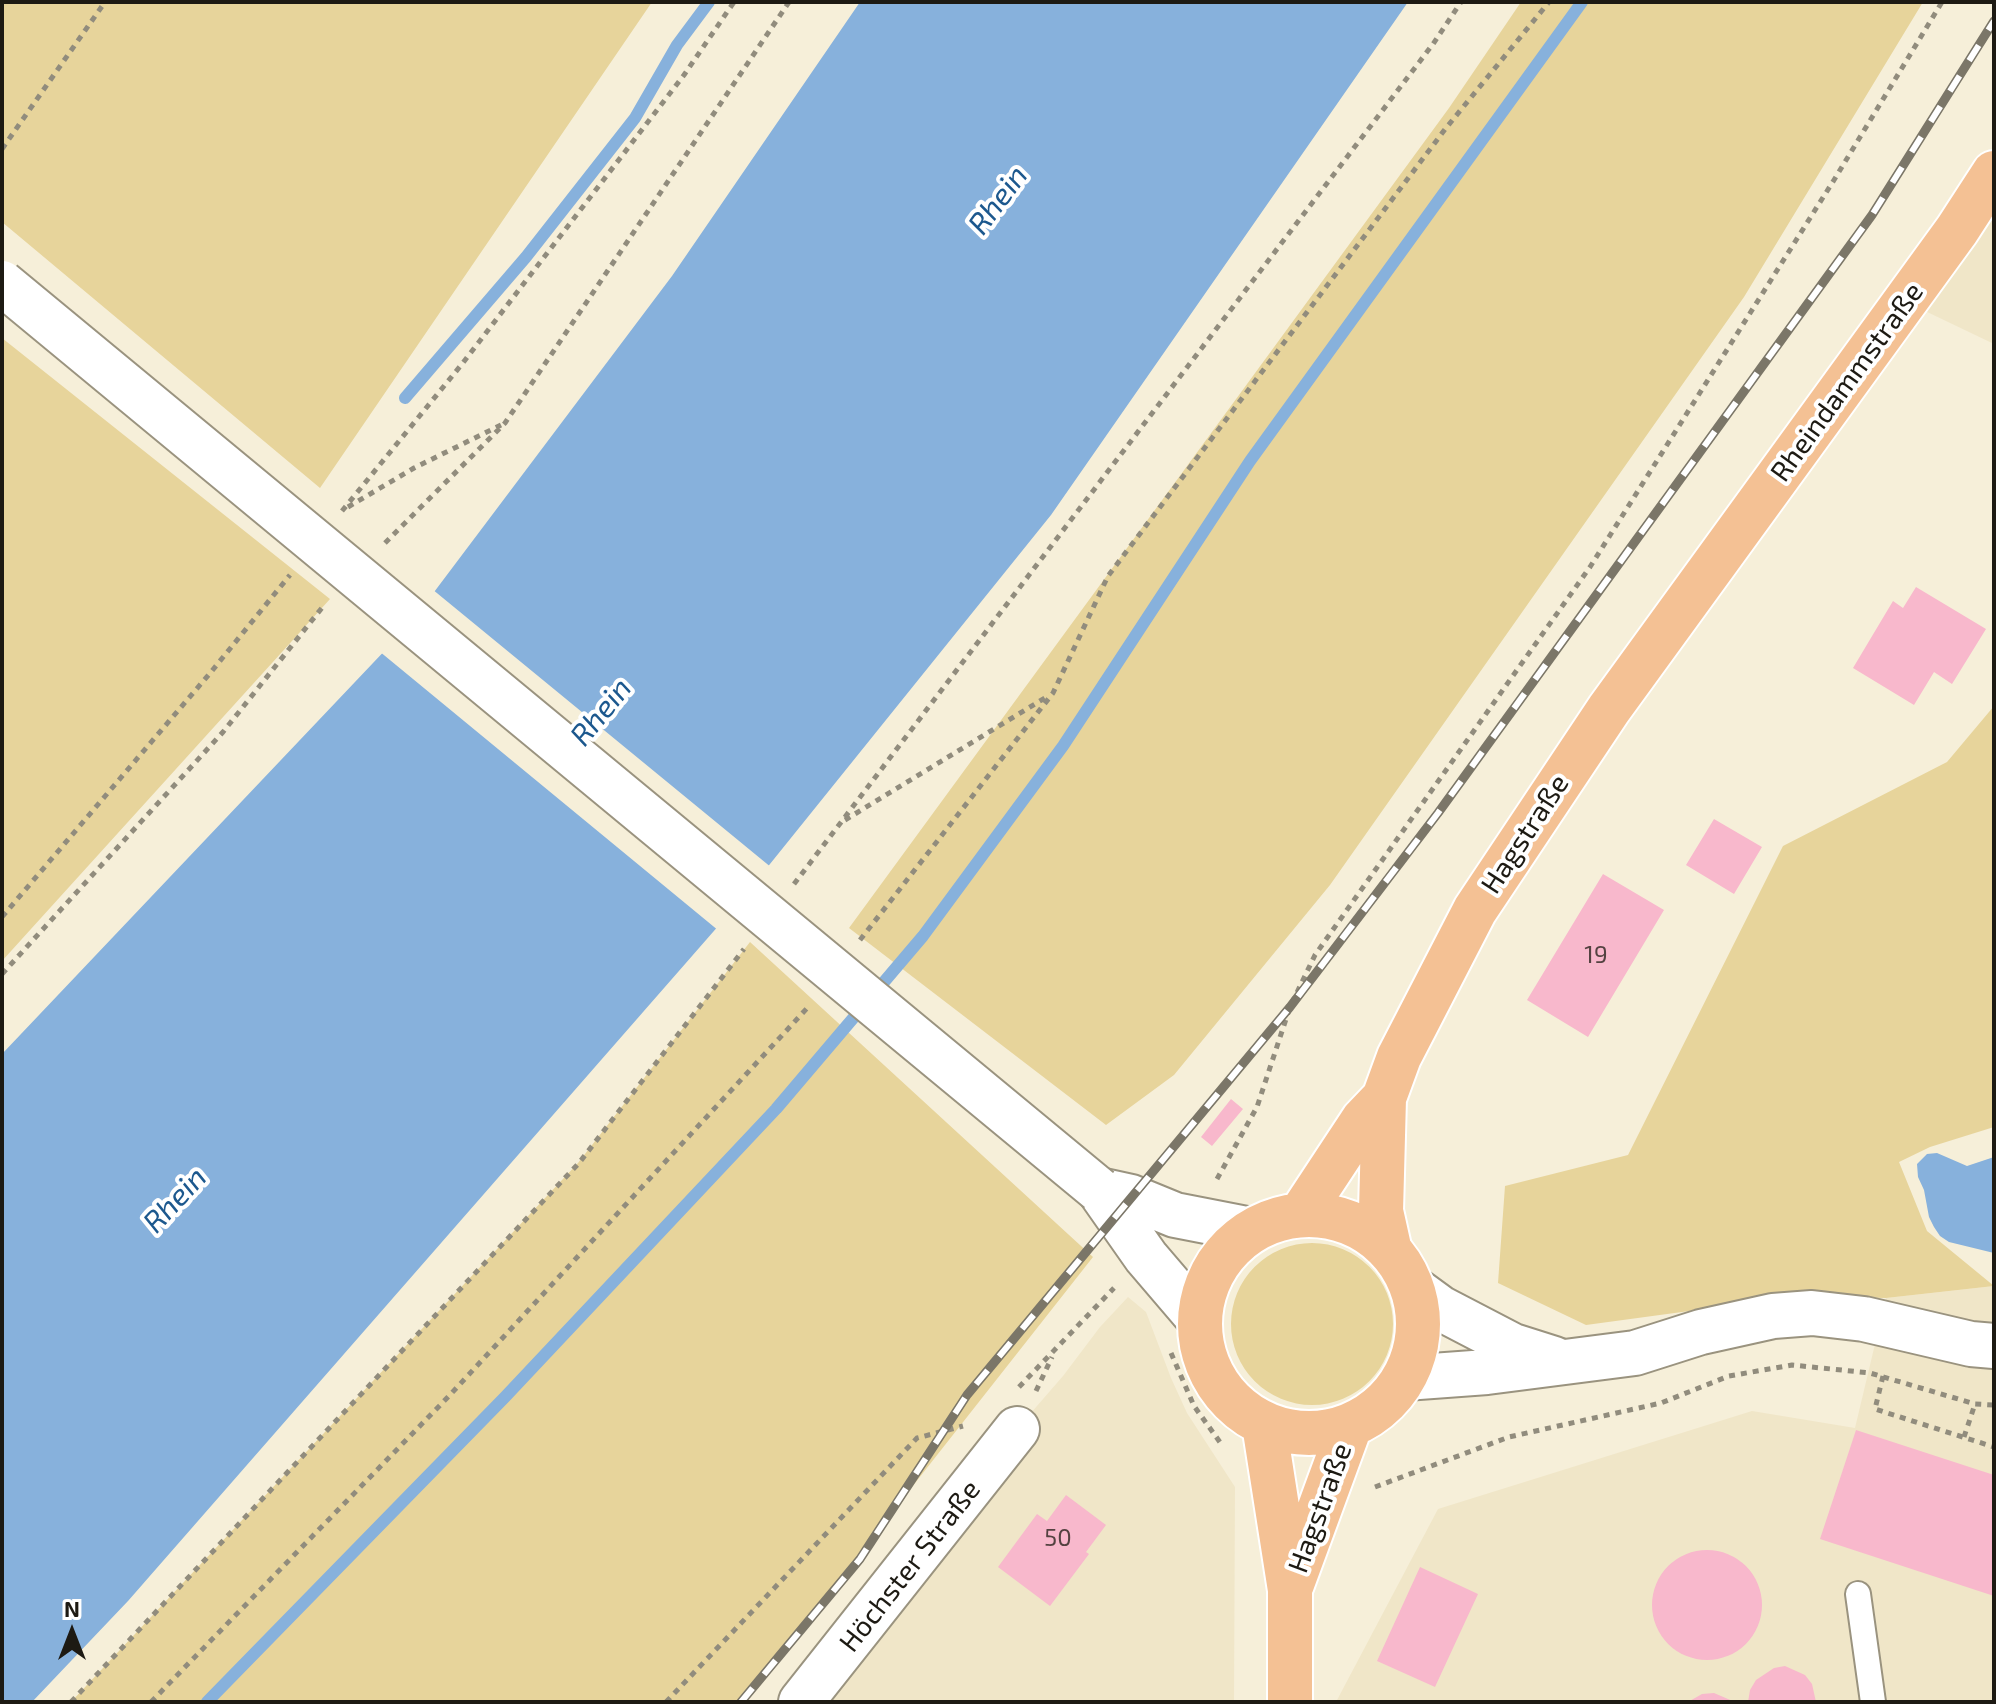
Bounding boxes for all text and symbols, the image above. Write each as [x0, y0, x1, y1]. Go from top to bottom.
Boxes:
water label: Rhein [961, 159, 1035, 241]
street label: Rheindammstraße [1764, 276, 1930, 488]
water label: Rhein [563, 671, 639, 753]
street label: Hagstraße [1474, 768, 1576, 900]
house number: 19 [1584, 941, 1608, 969]
water label: Rhein [136, 1160, 214, 1240]
street label: Hagstraße [1281, 1439, 1359, 1577]
street label: Höchster Straße [833, 1473, 987, 1659]
house number: 50 [1044, 1524, 1072, 1552]
north arrow [32, 1592, 112, 1672]
text: N [64, 1595, 80, 1621]

